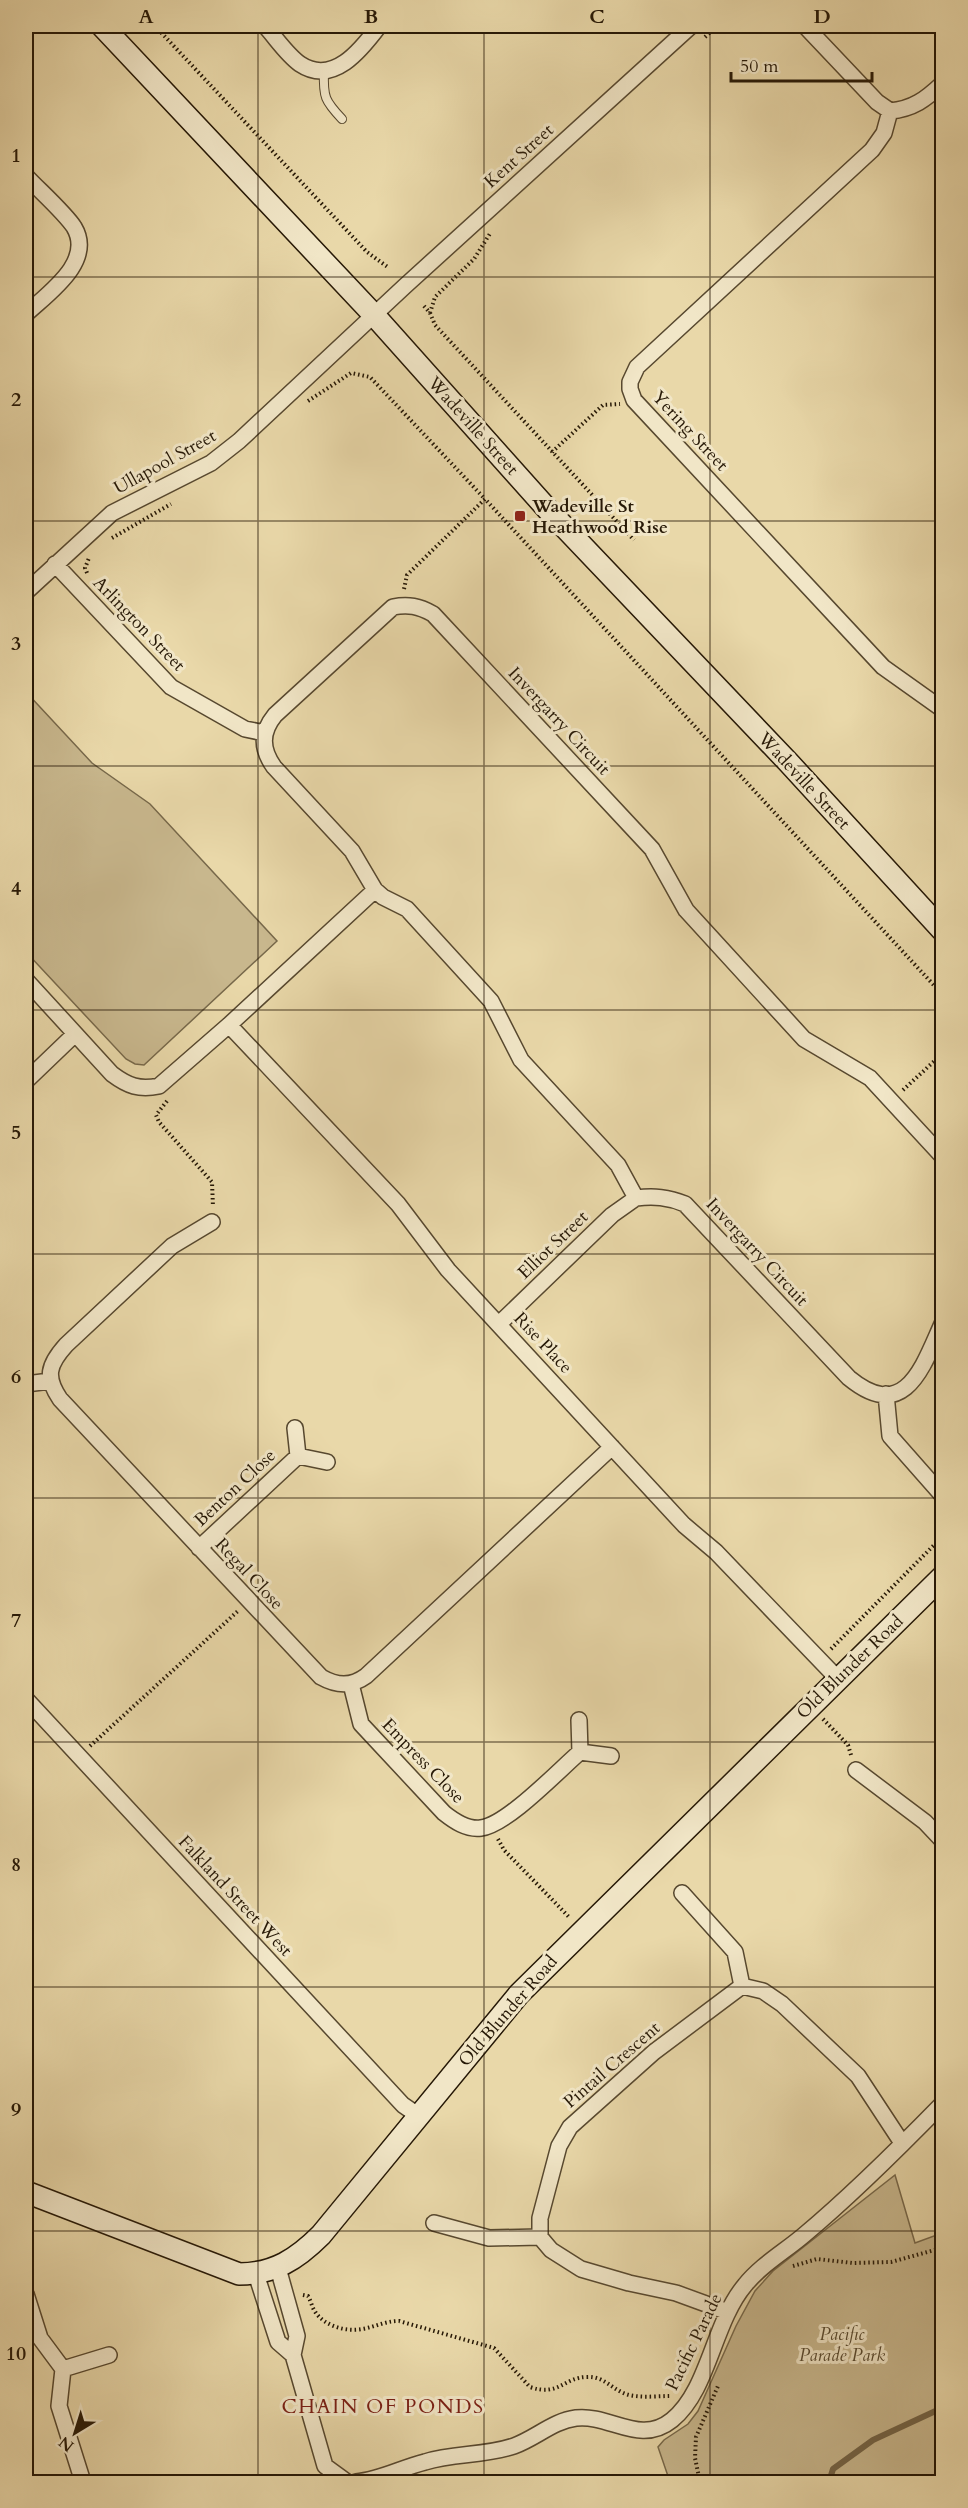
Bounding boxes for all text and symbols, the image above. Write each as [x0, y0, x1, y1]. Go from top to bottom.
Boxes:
text: A [138, 3, 154, 30]
text: B [364, 3, 378, 30]
text: C [589, 3, 605, 30]
text: D [813, 3, 831, 30]
scale bar [731, 45, 872, 83]
text: 50 m [740, 54, 779, 79]
street label: Kent Street [479, 118, 559, 194]
text: 1 [11, 142, 21, 169]
street label: Wadeville Street [421, 370, 524, 481]
street label: Yering Street [646, 385, 734, 477]
text: 2 [11, 386, 21, 413]
street label: Ullapool Street [109, 423, 221, 500]
place label: Wadeville St Heathwood Rise [531, 494, 668, 540]
marker: Wadeville St Heathwood Rise [513, 509, 527, 523]
street label: Arlington Street [87, 571, 191, 677]
text: 3 [11, 630, 21, 657]
street label: Invergarry Circuit [502, 661, 616, 781]
street label: Wadeville Street [752, 726, 856, 835]
text: 4 [11, 875, 21, 902]
text: 5 [11, 1119, 21, 1146]
street label: Invergarry Circuit [700, 1192, 814, 1312]
street label: Elliot Street [512, 1205, 594, 1285]
street label: Rise Place [508, 1307, 578, 1379]
text: 6 [11, 1363, 21, 1390]
street label: Benton Close [189, 1444, 281, 1532]
street label: Regal Close [209, 1532, 289, 1616]
text: 7 [11, 1607, 21, 1634]
street label: Old Blunder Road [791, 1609, 909, 1725]
street label: Empress Close [376, 1713, 470, 1809]
street label: Falkland Street West [172, 1830, 298, 1962]
text: 8 [11, 1851, 21, 1878]
street label: Old Blunder Road [453, 1950, 564, 2072]
street label: Pintail Crescent [558, 2016, 666, 2114]
text: 9 [11, 2096, 21, 2123]
street label: Pacific Parade [660, 2289, 728, 2395]
park label: Pacific Parade Park [799, 2322, 885, 2368]
text: 10 [6, 2340, 26, 2367]
district label: CHAIN OF PONDS [282, 2393, 485, 2420]
north arrow [45, 2403, 105, 2463]
text: N [54, 2431, 79, 2457]

